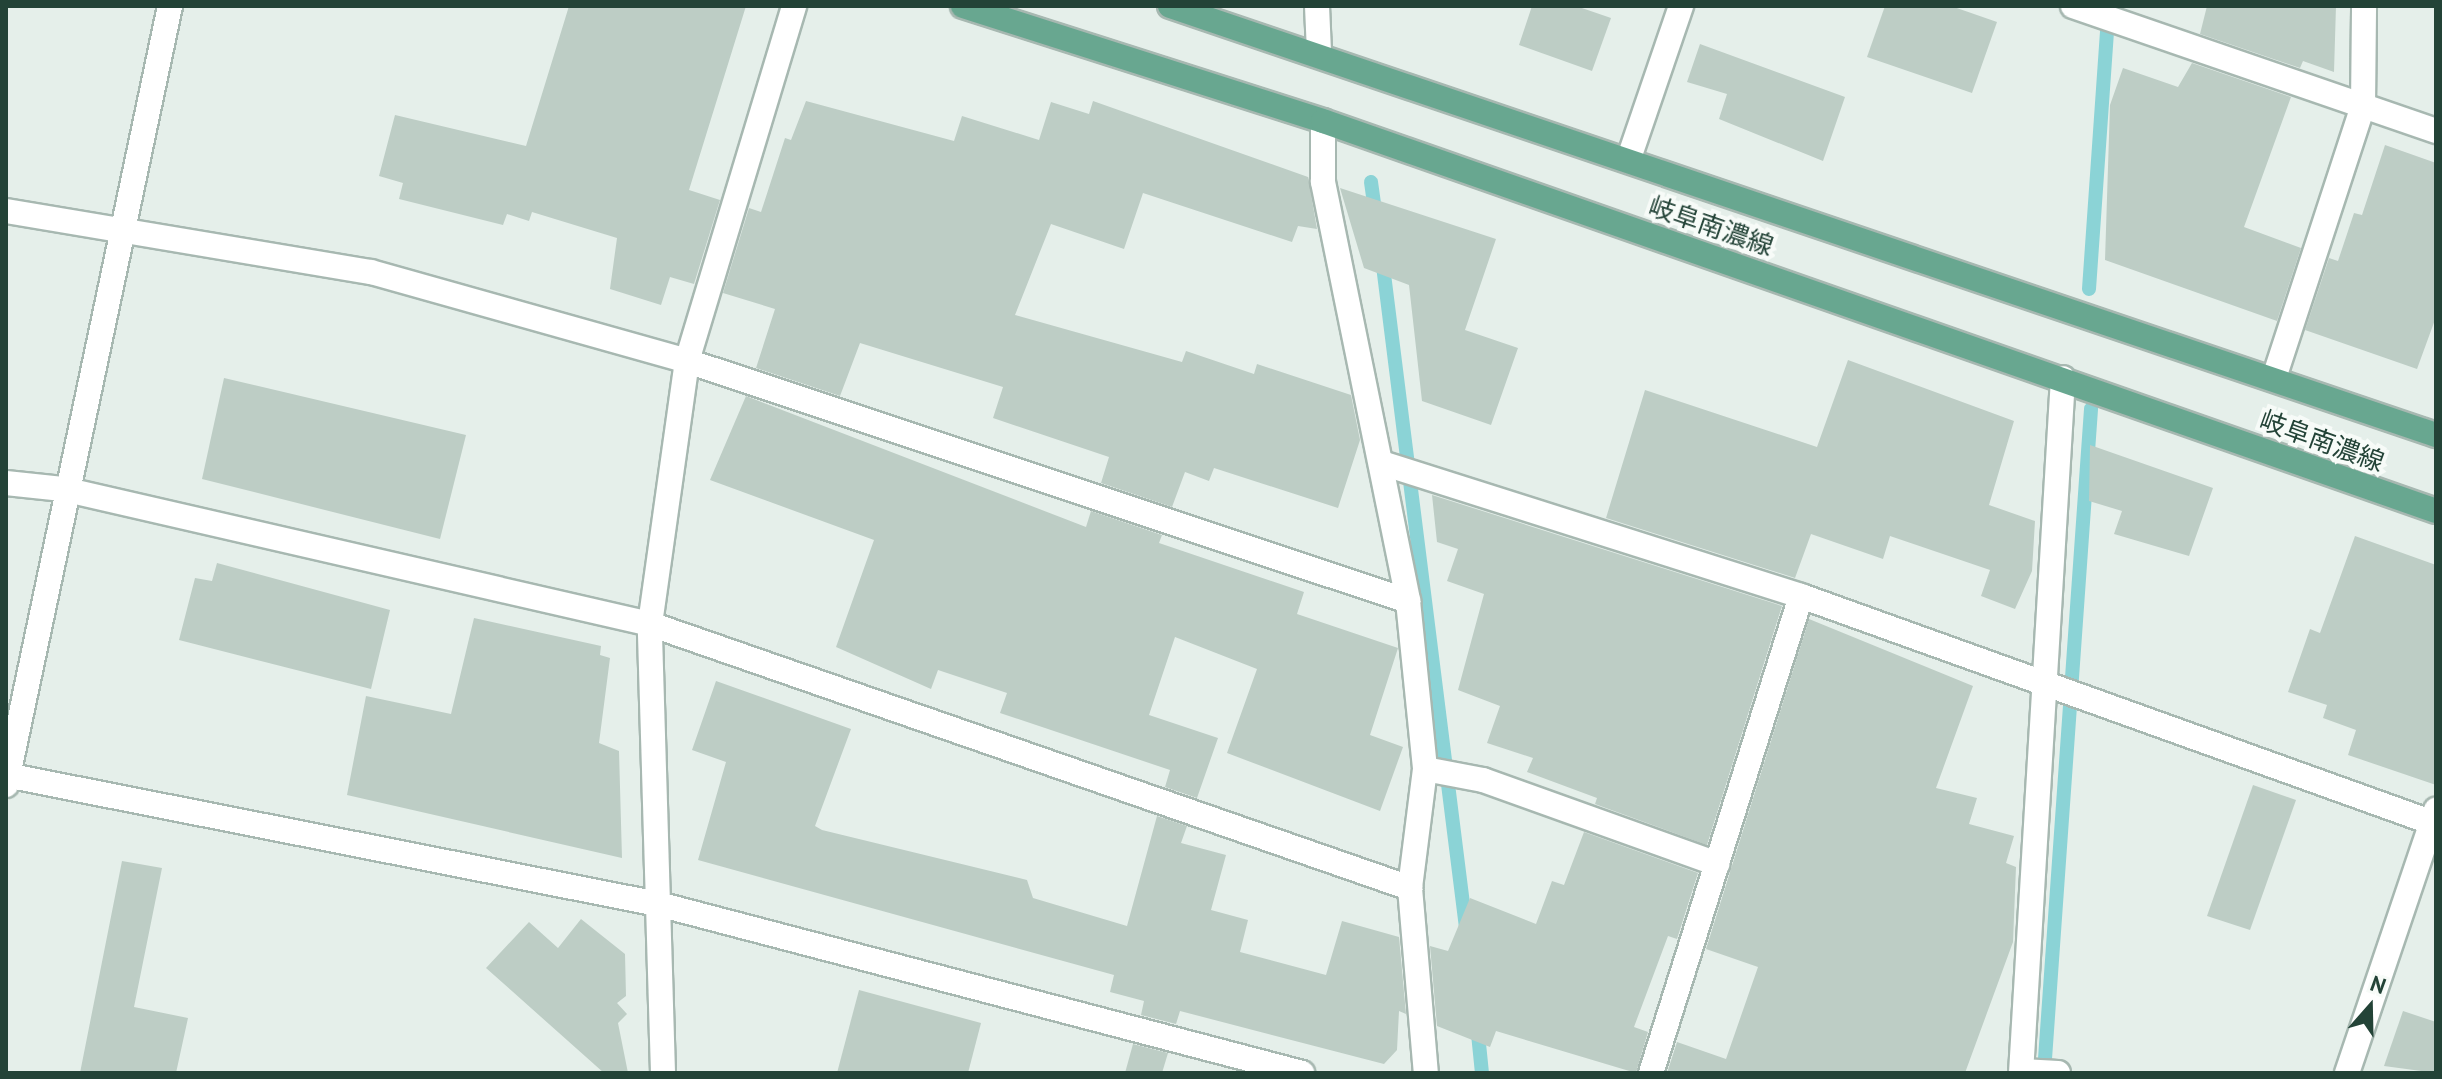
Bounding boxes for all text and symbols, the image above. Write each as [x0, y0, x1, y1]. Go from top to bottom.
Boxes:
street label: 岐阜南濃線 [1644, 190, 1778, 262]
street label: 岐阜南濃線 [2256, 404, 2388, 478]
north arrow [2330, 967, 2410, 1047]
text: N [2367, 969, 2390, 1000]

